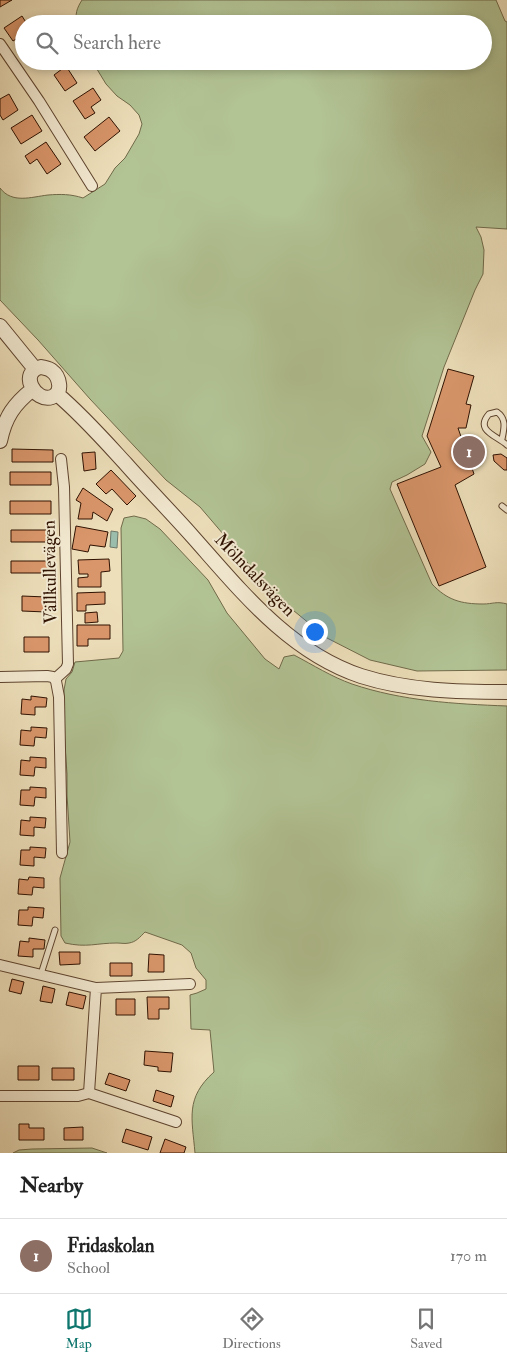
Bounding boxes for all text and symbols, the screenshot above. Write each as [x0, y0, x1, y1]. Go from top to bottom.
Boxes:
search box [15, 15, 492, 70]
icon: search [33, 29, 61, 57]
text: Search here [73, 31, 161, 55]
pin: 1 [453, 433, 485, 471]
street label: Vällkullevägen [38, 520, 62, 624]
street label: Mölndalsvägen [209, 528, 301, 622]
your location [302, 619, 328, 645]
text: Nearby [20, 1172, 83, 1199]
text: Fridaskolan [67, 1234, 154, 1258]
text: 1 [33, 1246, 39, 1266]
text: 170 m [450, 1246, 487, 1266]
text: School [67, 1258, 110, 1278]
tab: Map [65, 1305, 93, 1352]
tab: Directions [222, 1305, 281, 1352]
tab: Saved [410, 1305, 442, 1352]

